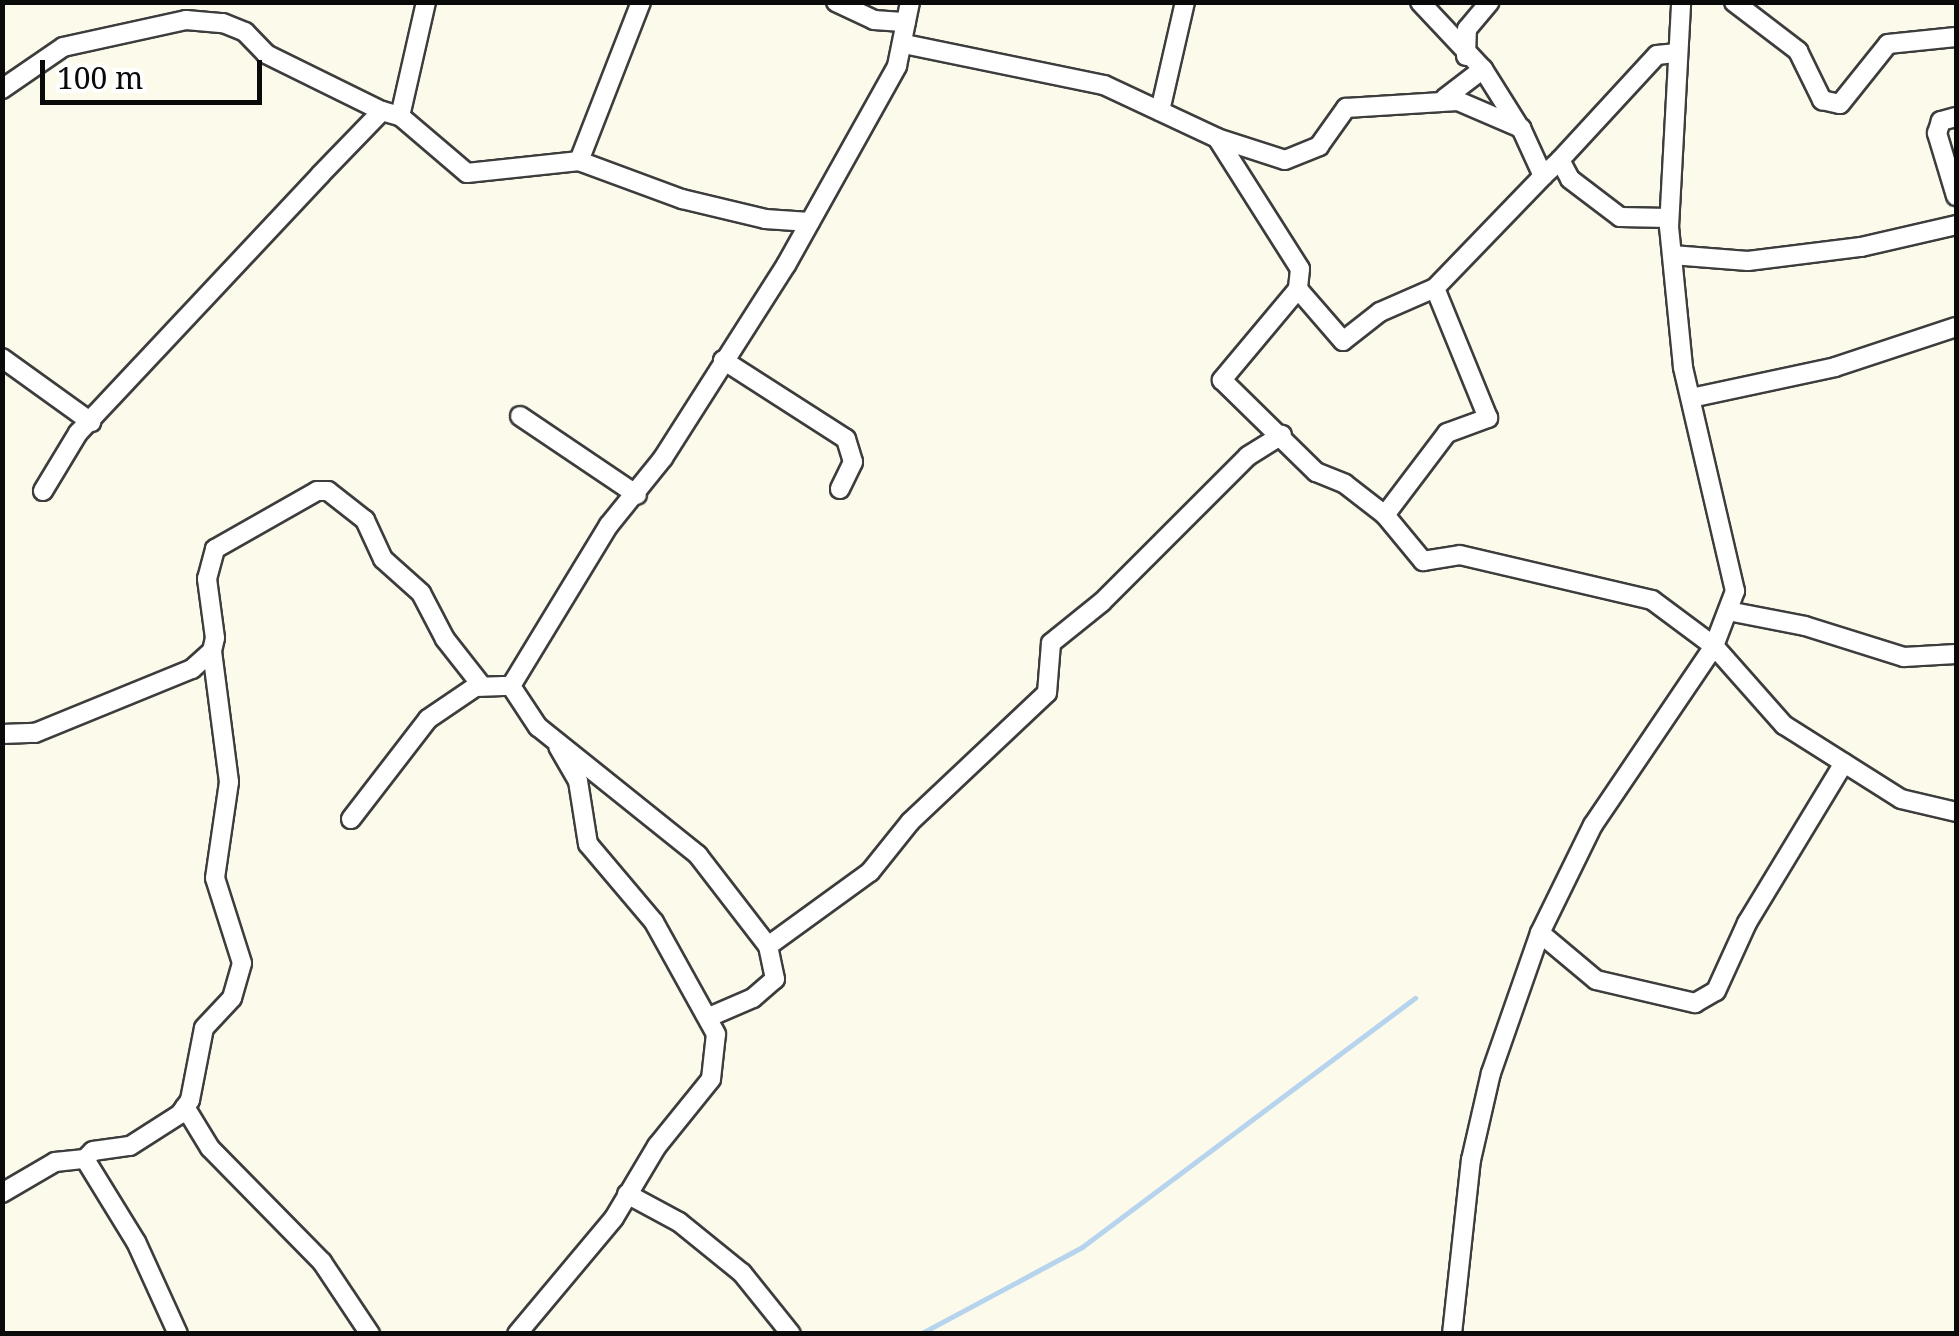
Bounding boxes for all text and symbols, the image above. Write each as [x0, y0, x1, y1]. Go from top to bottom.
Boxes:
scale bar [45, 40, 268, 102]
text: 100 m [57, 57, 143, 98]

